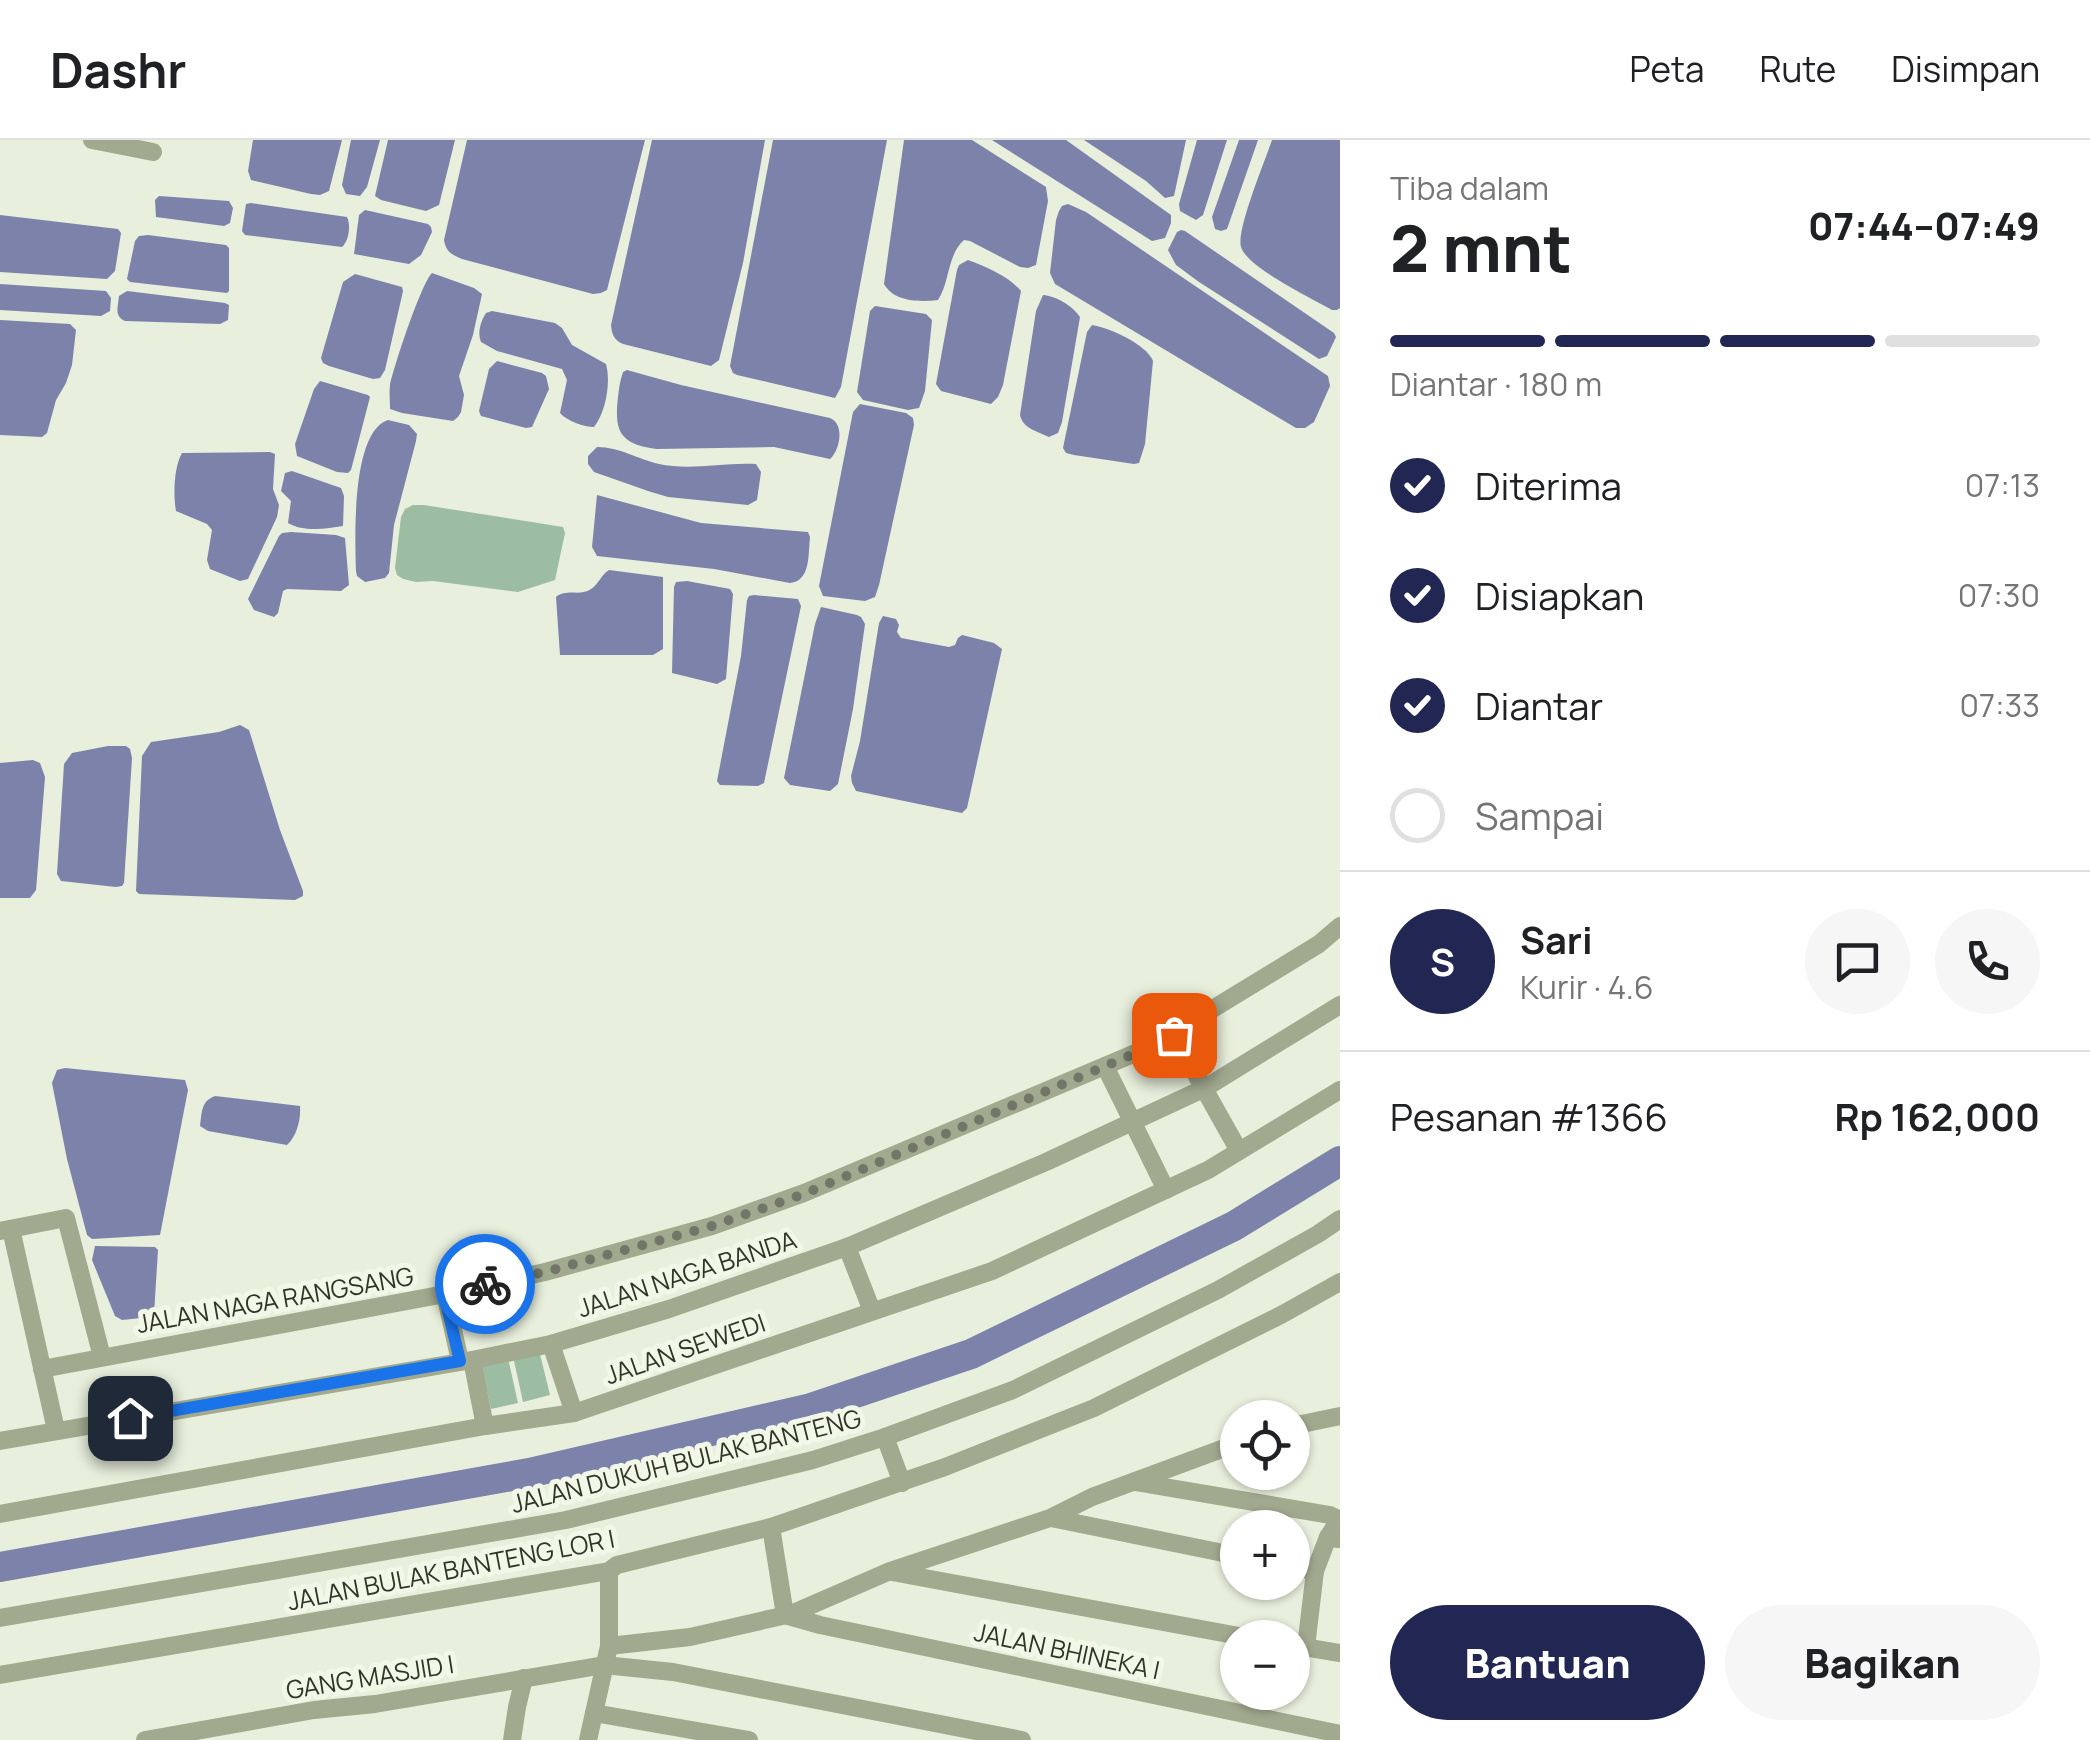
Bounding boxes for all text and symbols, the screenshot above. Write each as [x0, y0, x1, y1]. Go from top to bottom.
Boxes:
text: Dashr [50, 37, 186, 102]
text: Peta [1630, 45, 1705, 93]
text: Rute [1760, 45, 1836, 93]
text: Disimpan [1891, 45, 2040, 93]
text: Tiba dalam [1390, 166, 1549, 210]
text: 07:44–07:49 [1808, 199, 2040, 251]
text: 2 mnt [1390, 203, 1572, 292]
text: Diantar · 180 m [1390, 362, 1602, 406]
icon: check [1390, 458, 1445, 513]
text: Diterima [1475, 459, 1622, 511]
text: 07:13 [1965, 463, 2040, 507]
icon: check [1390, 568, 1445, 623]
text: Disiapkan [1475, 569, 1644, 621]
text: 07:30 [1958, 573, 2040, 617]
icon: check [1390, 678, 1445, 733]
text: Diantar [1475, 679, 1603, 731]
text: 07:33 [1959, 683, 2040, 727]
text: Sampai [1475, 789, 1604, 841]
button: chat [1805, 909, 1910, 1014]
button: phone [1935, 909, 2040, 1014]
text: Sari [1520, 913, 1593, 965]
text: S [1430, 935, 1455, 987]
text: Kurir · 4.6 [1520, 965, 1654, 1009]
pin [1132, 993, 1217, 1078]
icon: bag [1147, 1008, 1202, 1063]
text: Pesanan #1366 [1390, 1090, 1668, 1142]
text: Rp 162,000 [1834, 1090, 2040, 1142]
street label: JALAN NAGA BANDA [573, 1222, 801, 1325]
courier [435, 1234, 535, 1334]
icon: bike [458, 1257, 513, 1312]
street label: JALAN NAGA RANGSANG [134, 1258, 416, 1341]
street label: JALAN SEWEDI [600, 1305, 770, 1392]
pin [88, 1376, 173, 1461]
icon: home [103, 1391, 158, 1446]
street label: JALAN DUKUH BULAK BANTENG [507, 1400, 865, 1521]
map controls [1220, 1400, 1310, 1710]
button: locate [1220, 1400, 1310, 1490]
button: + [1220, 1510, 1310, 1600]
street label: JALAN BULAK BANTENG LOR I [284, 1521, 617, 1618]
button: Bantuan [1390, 1605, 1705, 1720]
button: Bagikan [1725, 1605, 2040, 1720]
street label: JALAN BHINEKA I [971, 1614, 1163, 1687]
button: − [1220, 1620, 1310, 1710]
street label: GANG MASJID I [283, 1646, 456, 1707]

